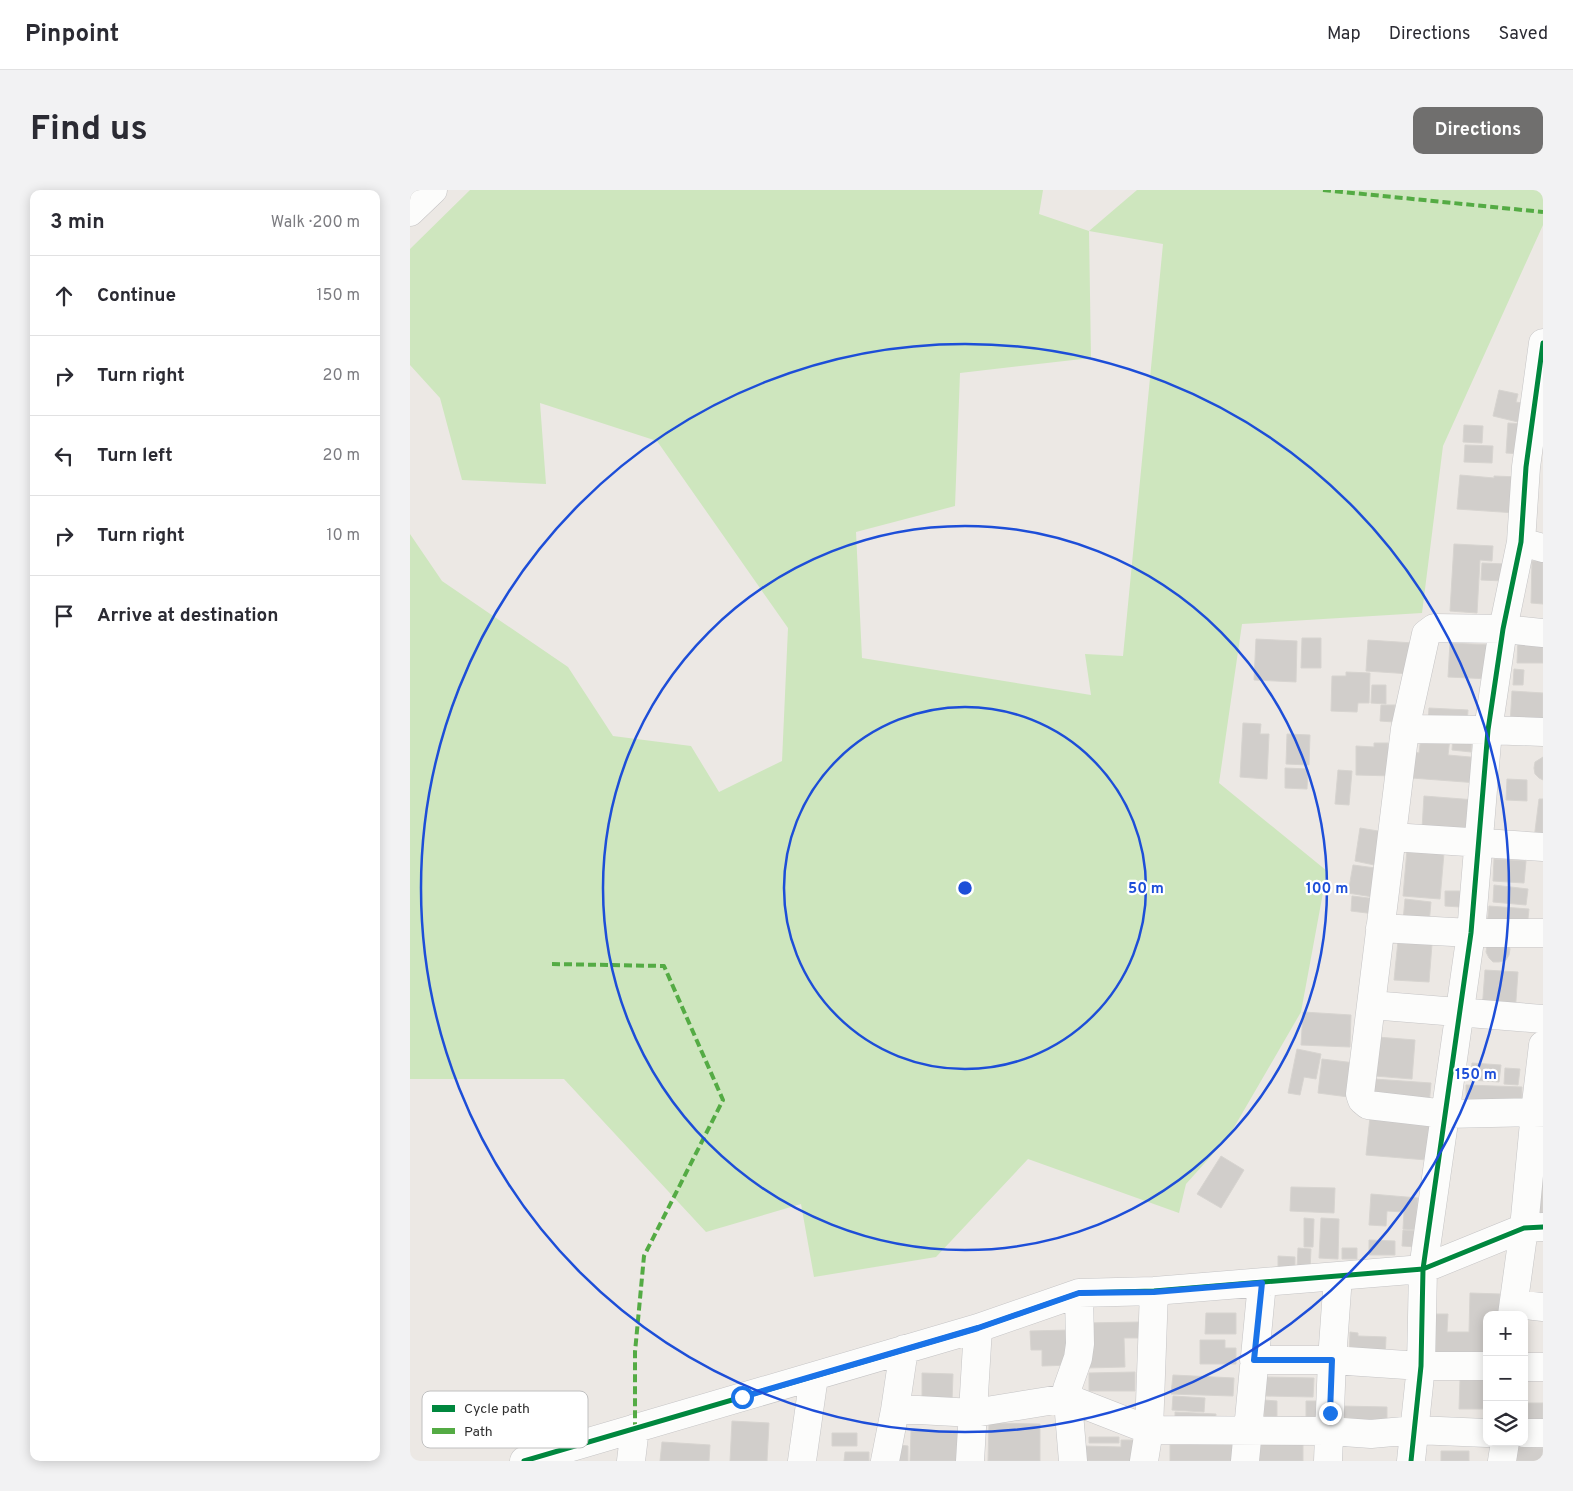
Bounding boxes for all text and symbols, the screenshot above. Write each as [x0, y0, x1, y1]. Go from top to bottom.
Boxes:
text: Pinpoint [25, 20, 119, 50]
text: Map [1327, 23, 1361, 46]
text: Directions [1389, 23, 1471, 46]
text: Saved [1499, 23, 1548, 46]
button: Directions [1413, 107, 1543, 154]
text: Find us [30, 108, 148, 152]
text: 3 min [50, 209, 105, 236]
text: Walk · 200 m [271, 213, 360, 233]
icon: ahead [50, 282, 78, 310]
text: Continue [97, 284, 176, 308]
text: 150 m [317, 286, 360, 306]
icon: right [50, 362, 78, 390]
text: Turn right [97, 364, 185, 388]
text: 20 m [323, 366, 360, 386]
icon: left [50, 442, 78, 470]
text: Turn left [97, 444, 173, 468]
text: 20 m [323, 446, 360, 466]
icon: right [50, 522, 78, 550]
text: Turn right [97, 524, 185, 548]
text: 10 m [326, 526, 360, 546]
icon: arrive [50, 602, 78, 630]
text: Arrive at destination [97, 604, 278, 628]
centre of rings [956, 879, 974, 897]
text: 50 m [1128, 880, 1164, 899]
text: 100 m [1306, 880, 1348, 899]
text: 150 m [1455, 1066, 1497, 1085]
map controls [1483, 1311, 1528, 1446]
button: + [1483, 1311, 1528, 1356]
button: − [1483, 1356, 1528, 1401]
route start [731, 1386, 754, 1409]
legend [422, 1391, 588, 1448]
text: Cycle path [464, 1401, 530, 1418]
button: layers [1483, 1401, 1528, 1446]
route end [1319, 1402, 1342, 1425]
text: Path [464, 1424, 493, 1441]

